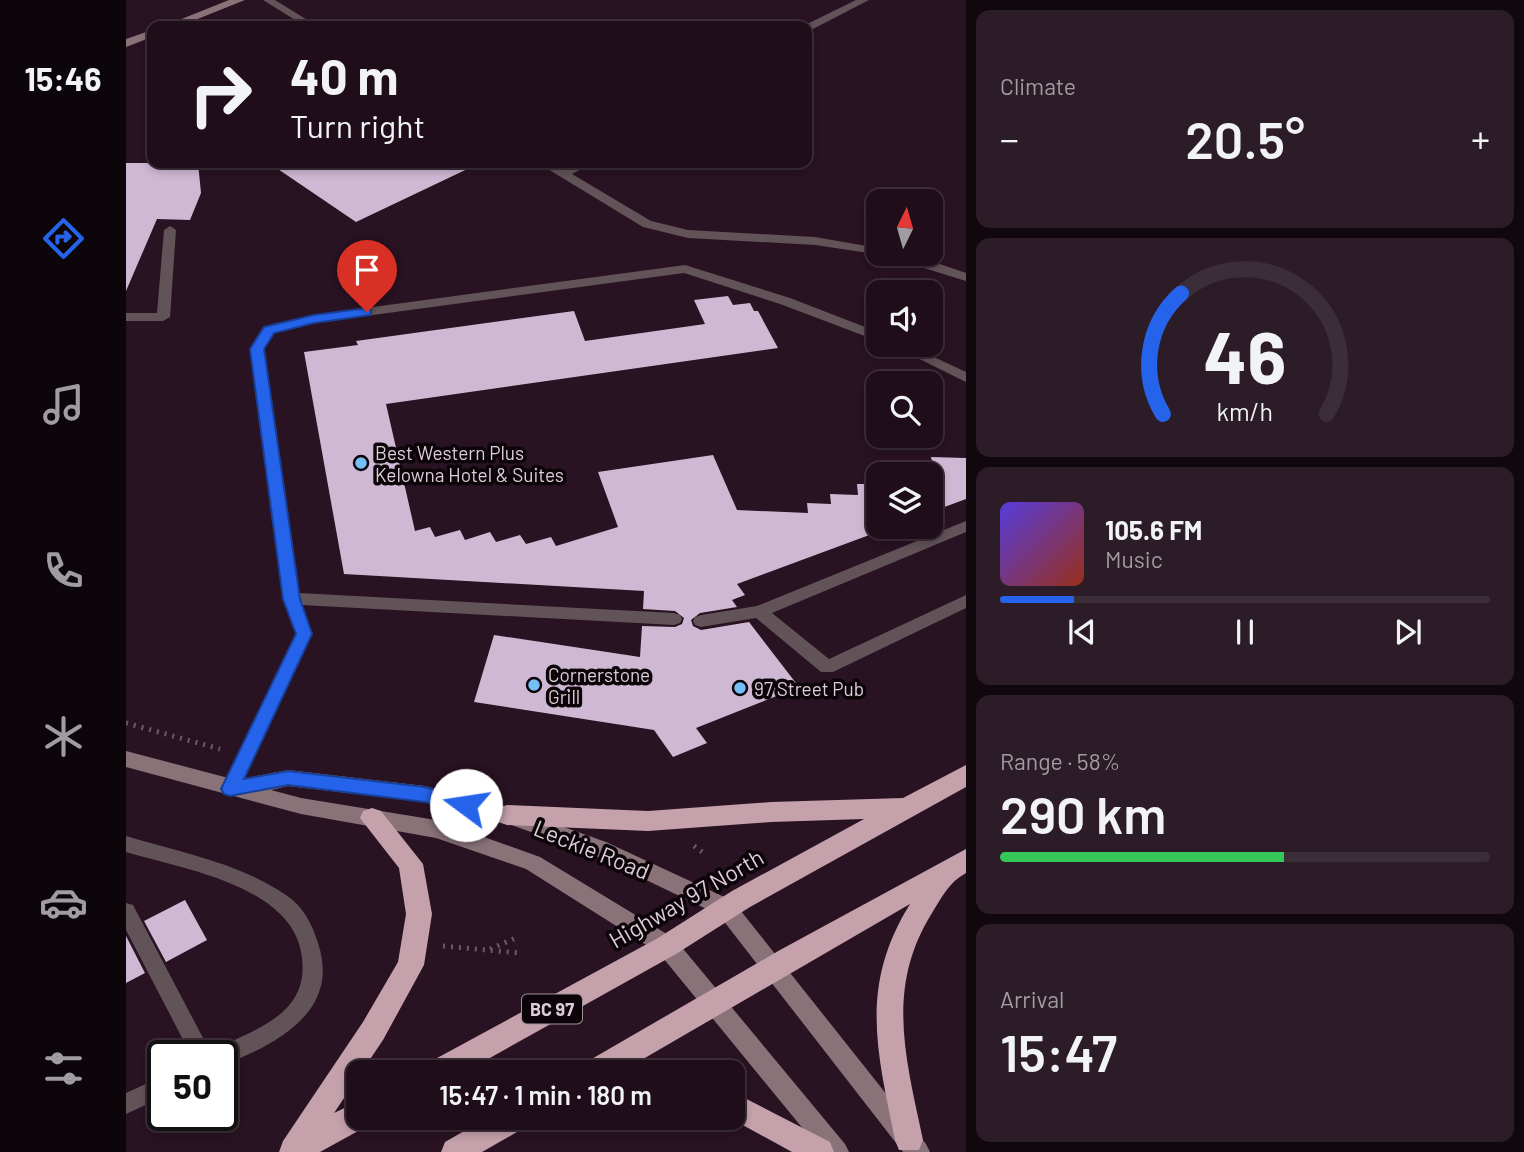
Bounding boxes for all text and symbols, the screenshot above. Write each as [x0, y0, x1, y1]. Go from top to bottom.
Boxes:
text: 40 m [290, 46, 398, 105]
icon: right [175, 49, 266, 140]
text: 15:46 [25, 59, 101, 97]
text: Climate [1000, 72, 1076, 100]
text: Turn right [290, 106, 425, 144]
text: 20.5° [1185, 107, 1305, 169]
text: − [1000, 115, 1019, 161]
text: + [1471, 115, 1490, 161]
north arrow [866, 189, 943, 266]
map controls [866, 189, 943, 539]
icon: directions [39, 214, 88, 263]
pin [337, 240, 397, 312]
icon: arrive [348, 251, 386, 289]
button: sound [866, 280, 943, 357]
text: 46 [1203, 311, 1287, 399]
button: search [866, 371, 943, 448]
icon: music [39, 380, 88, 429]
text: km/h [1217, 395, 1273, 425]
place label: Best Western Plus Kelowna Hotel & Suites [375, 441, 564, 486]
marker: Best Western Plus Kelowna Hotel & Suites [353, 455, 369, 471]
button: layers [866, 462, 943, 539]
text: 105.6 FM [1105, 514, 1202, 545]
text: Music [1105, 545, 1163, 573]
icon: phone [39, 546, 88, 595]
icon: previous [1063, 613, 1101, 651]
icon: pause [1226, 613, 1264, 651]
icon: next [1389, 613, 1427, 651]
place label: Cornerstone Grill [548, 663, 650, 708]
marker: Cornerstone Grill [526, 677, 542, 693]
place label: 97 Street Pub [754, 677, 864, 700]
marker: 97 Street Pub [732, 680, 748, 696]
icon: climate [39, 712, 88, 761]
text: Range · 58% [1000, 747, 1120, 775]
position arrow [429, 768, 503, 842]
text: 290 km [1000, 782, 1166, 844]
street label: Leckie Road [530, 813, 654, 885]
street label: Highway 97 North [604, 842, 768, 954]
icon: car [39, 878, 88, 927]
text: Arrival [1000, 985, 1064, 1013]
road number: BC 97 [522, 994, 582, 1024]
text: 15:47 [1000, 1020, 1117, 1082]
speed limit sign: 50 [147, 1040, 238, 1131]
icon: filters [39, 1044, 88, 1093]
text: 15:47 · 1 min · 180 m [439, 1079, 652, 1110]

